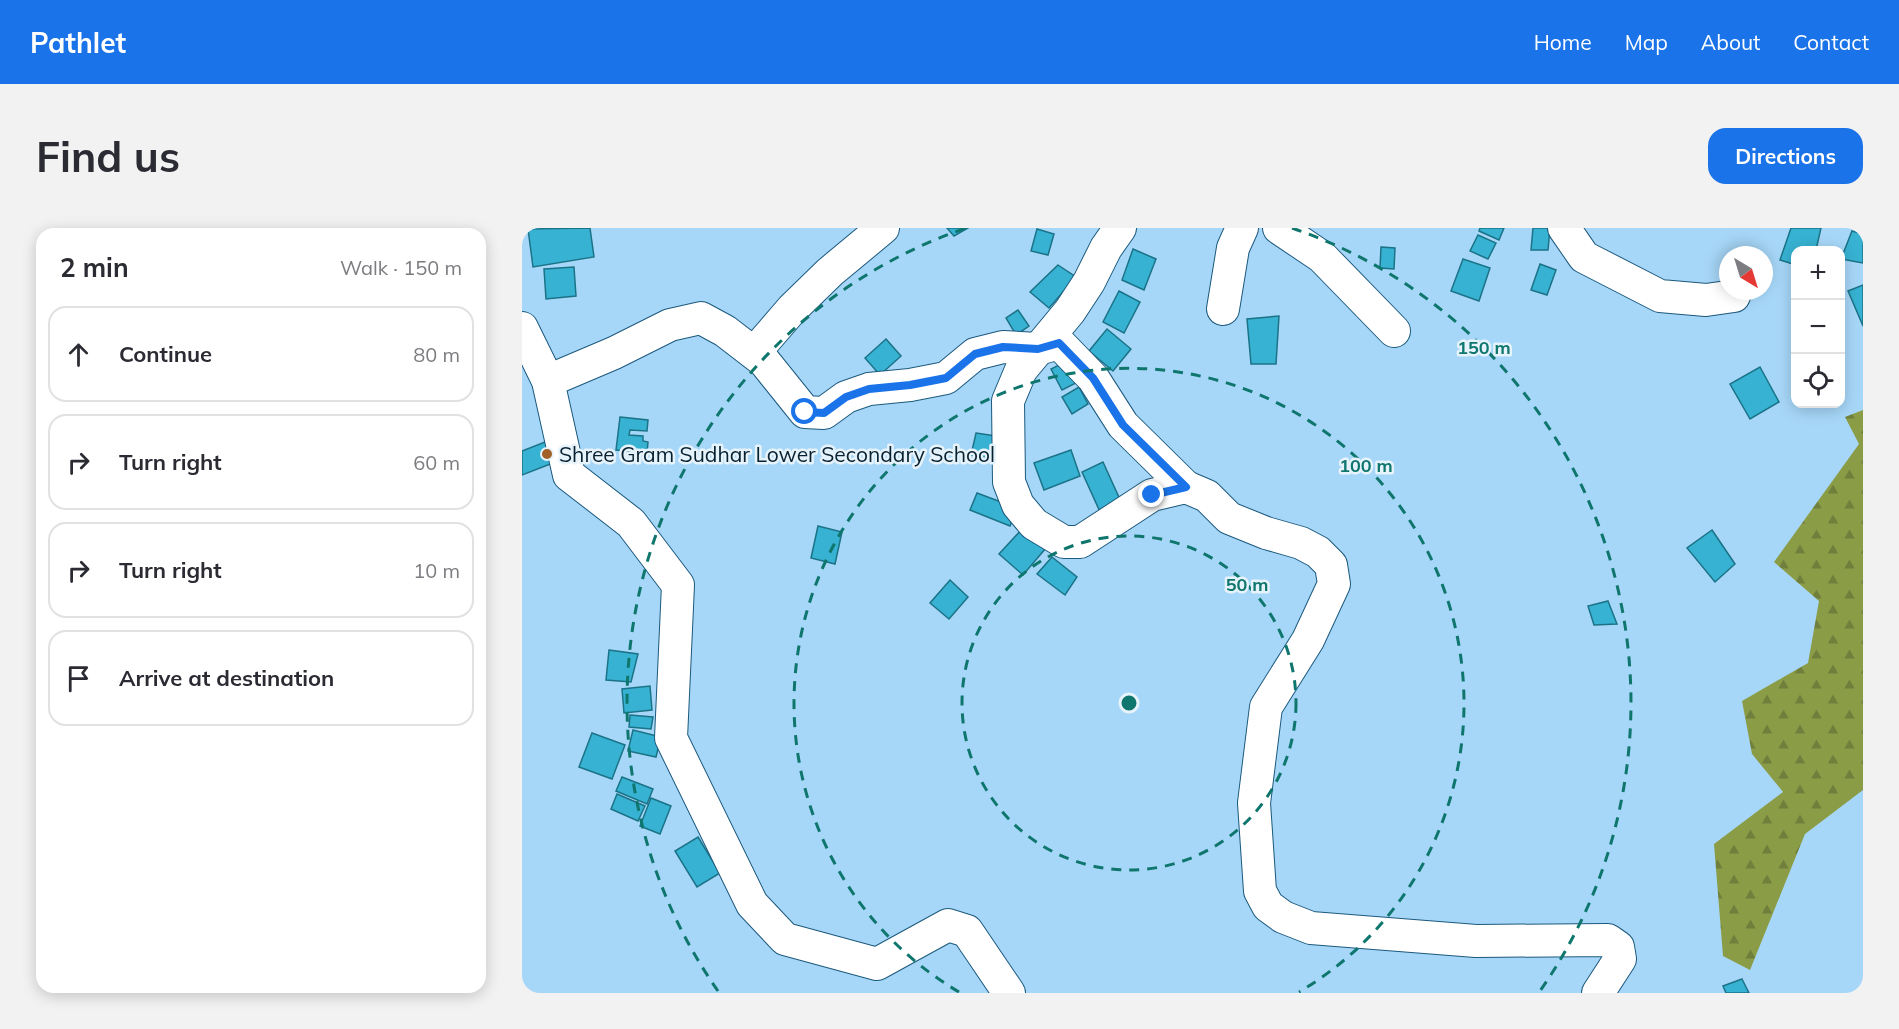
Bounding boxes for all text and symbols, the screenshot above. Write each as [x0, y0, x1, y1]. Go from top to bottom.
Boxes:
text: Pathlet [30, 25, 126, 60]
text: Home [1534, 29, 1592, 55]
text: Map [1625, 29, 1668, 55]
text: About [1701, 29, 1760, 55]
text: Contact [1793, 29, 1869, 55]
button: Directions [1708, 128, 1863, 184]
text: Find us [36, 130, 180, 183]
north arrow [1719, 246, 1773, 300]
map controls [1791, 246, 1845, 408]
button: + [1791, 246, 1845, 300]
text: 2 min [60, 251, 129, 284]
text: Walk · 150 m [340, 255, 462, 280]
button: − [1791, 300, 1845, 354]
text: 150 m [1457, 336, 1511, 359]
icon: ahead [62, 338, 95, 371]
text: Continue [119, 340, 212, 368]
text: 80 m [413, 342, 460, 367]
button: locate [1791, 354, 1845, 408]
route start [791, 398, 817, 424]
place label: Shree Gram Sudhar Lower Secondary School [559, 441, 995, 467]
icon: right [62, 446, 95, 479]
marker: Shree Gram Sudhar Lower Secondary School [540, 447, 554, 461]
text: Turn right [119, 448, 222, 476]
text: 60 m [413, 450, 460, 475]
text: 100 m [1339, 454, 1393, 477]
route end [1138, 481, 1164, 507]
icon: right [62, 554, 95, 587]
text: Turn right [119, 556, 222, 584]
text: 10 m [413, 558, 460, 583]
text: 50 m [1226, 573, 1268, 596]
icon: arrive [62, 662, 95, 695]
text: Arrive at destination [119, 664, 334, 692]
centre of rings [1119, 693, 1139, 713]

